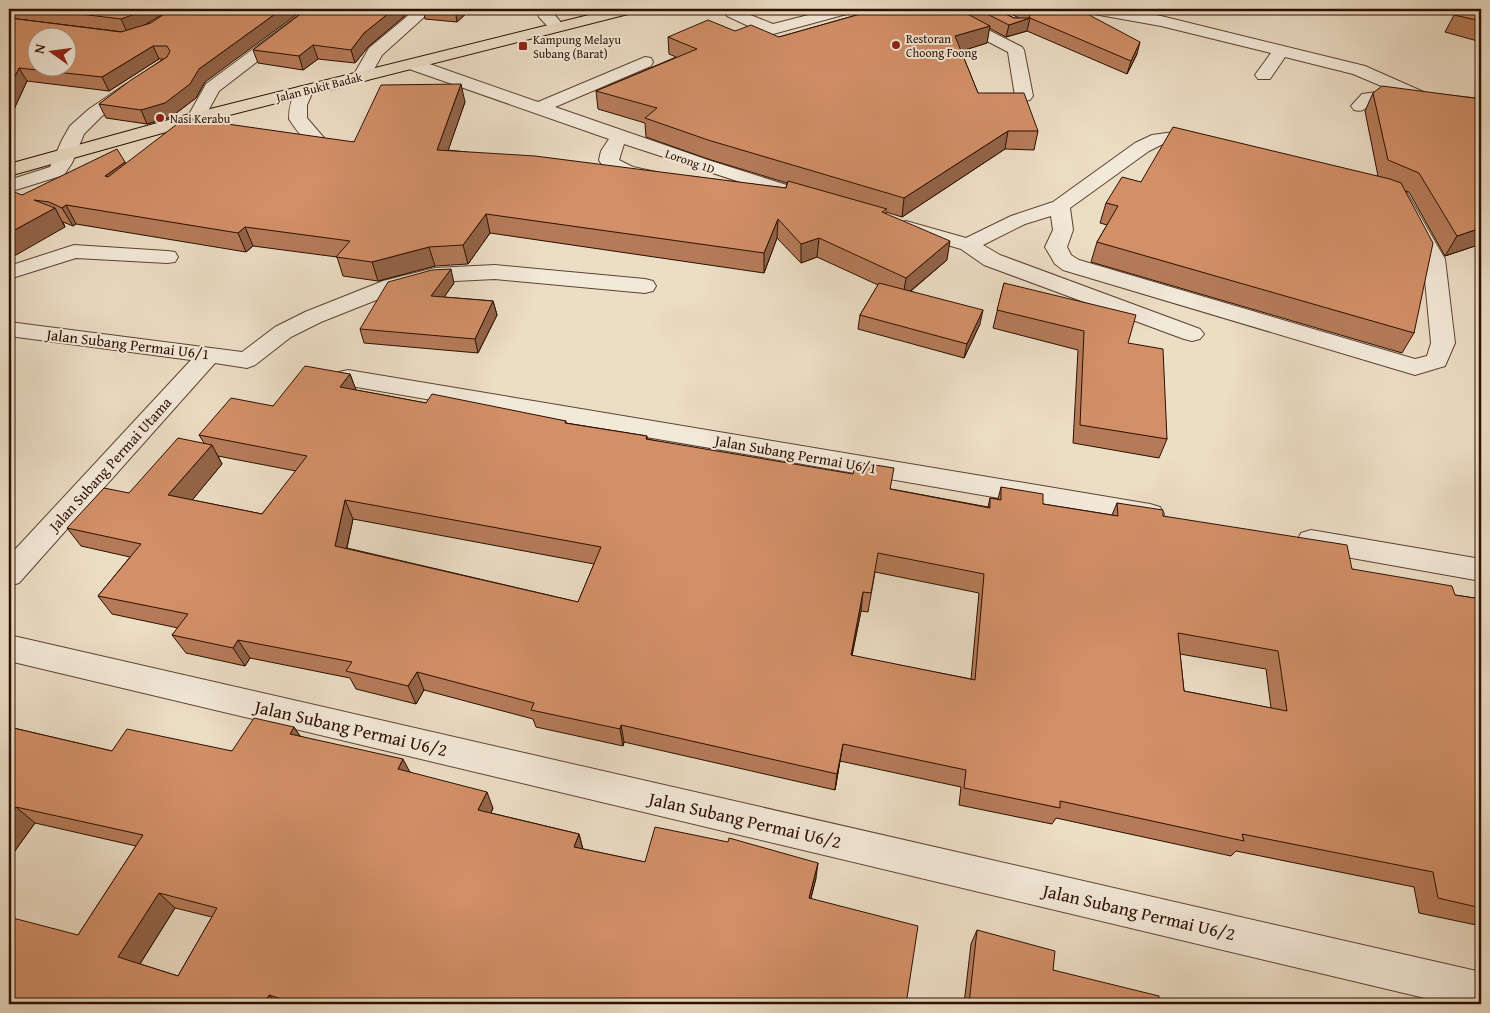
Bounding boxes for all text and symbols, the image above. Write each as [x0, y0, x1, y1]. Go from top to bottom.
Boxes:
north arrow [28, 28, 78, 78]
place label: Restoran Choong Foong [906, 30, 977, 61]
place label: Kampung Melayu Subang (Barat) [533, 31, 621, 62]
marker: Restoran Choong Foong [890, 39, 902, 51]
marker: Kampung Melayu Subang (Barat) [517, 40, 529, 52]
text: N [29, 41, 50, 56]
street label: Jalan Bukit Badak [272, 68, 365, 106]
place label: Nasi Kerabu [170, 110, 231, 127]
marker: Nasi Kerabu [154, 112, 166, 124]
street label: Lorong 1D [663, 145, 717, 177]
street label: Jalan Subang Permai U6/1 [43, 323, 211, 364]
street label: Jalan Subang Permai Utama [43, 392, 176, 537]
street label: Jalan Subang Permai U6/1 [712, 429, 879, 479]
street label: Jalan Subang Permai U6/2 [250, 692, 450, 763]
street label: Jalan Subang Permai U6/2 [644, 784, 844, 855]
street label: Jalan Subang Permai U6/2 [1038, 876, 1238, 947]

